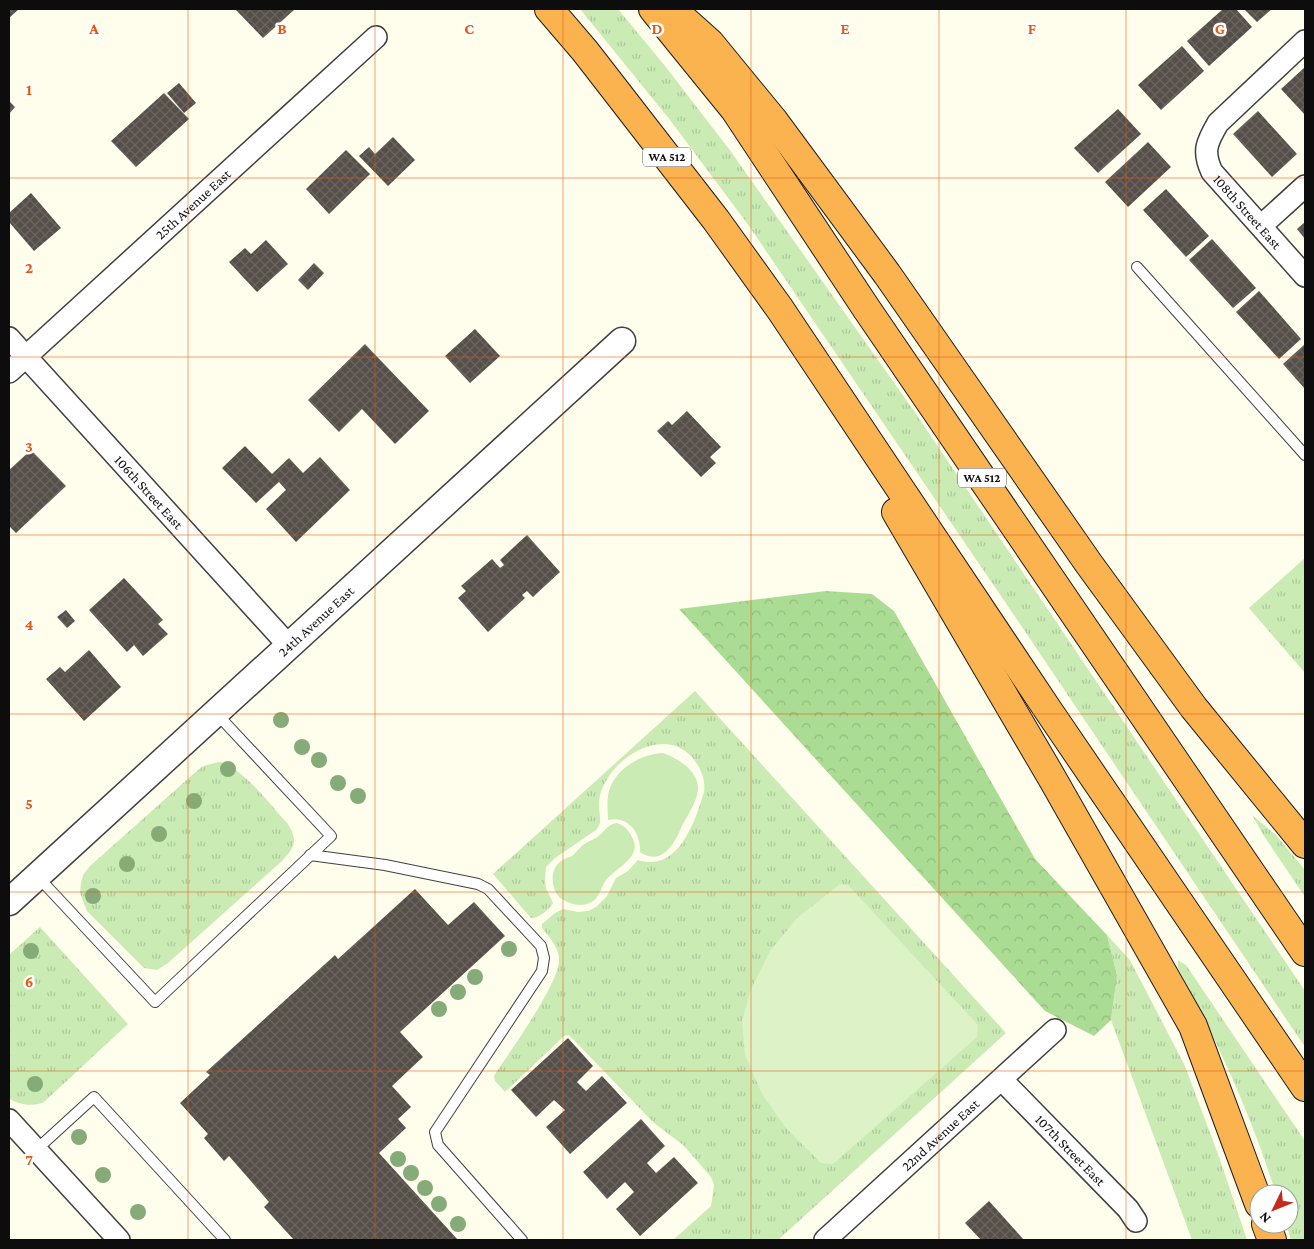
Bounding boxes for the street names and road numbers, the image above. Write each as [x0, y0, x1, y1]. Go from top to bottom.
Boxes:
road number: WA 512 [643, 148, 691, 166]
street label: 25th Avenue East [152, 166, 234, 242]
street label: 108th Street East [1210, 171, 1285, 252]
street label: 106th Street East [111, 452, 187, 532]
road number: WA 512 [958, 468, 1006, 488]
street label: 24th Avenue East [275, 582, 357, 660]
street label: 22nd Avenue East [898, 1095, 982, 1174]
street label: 107th Street East [1032, 1111, 1109, 1189]

